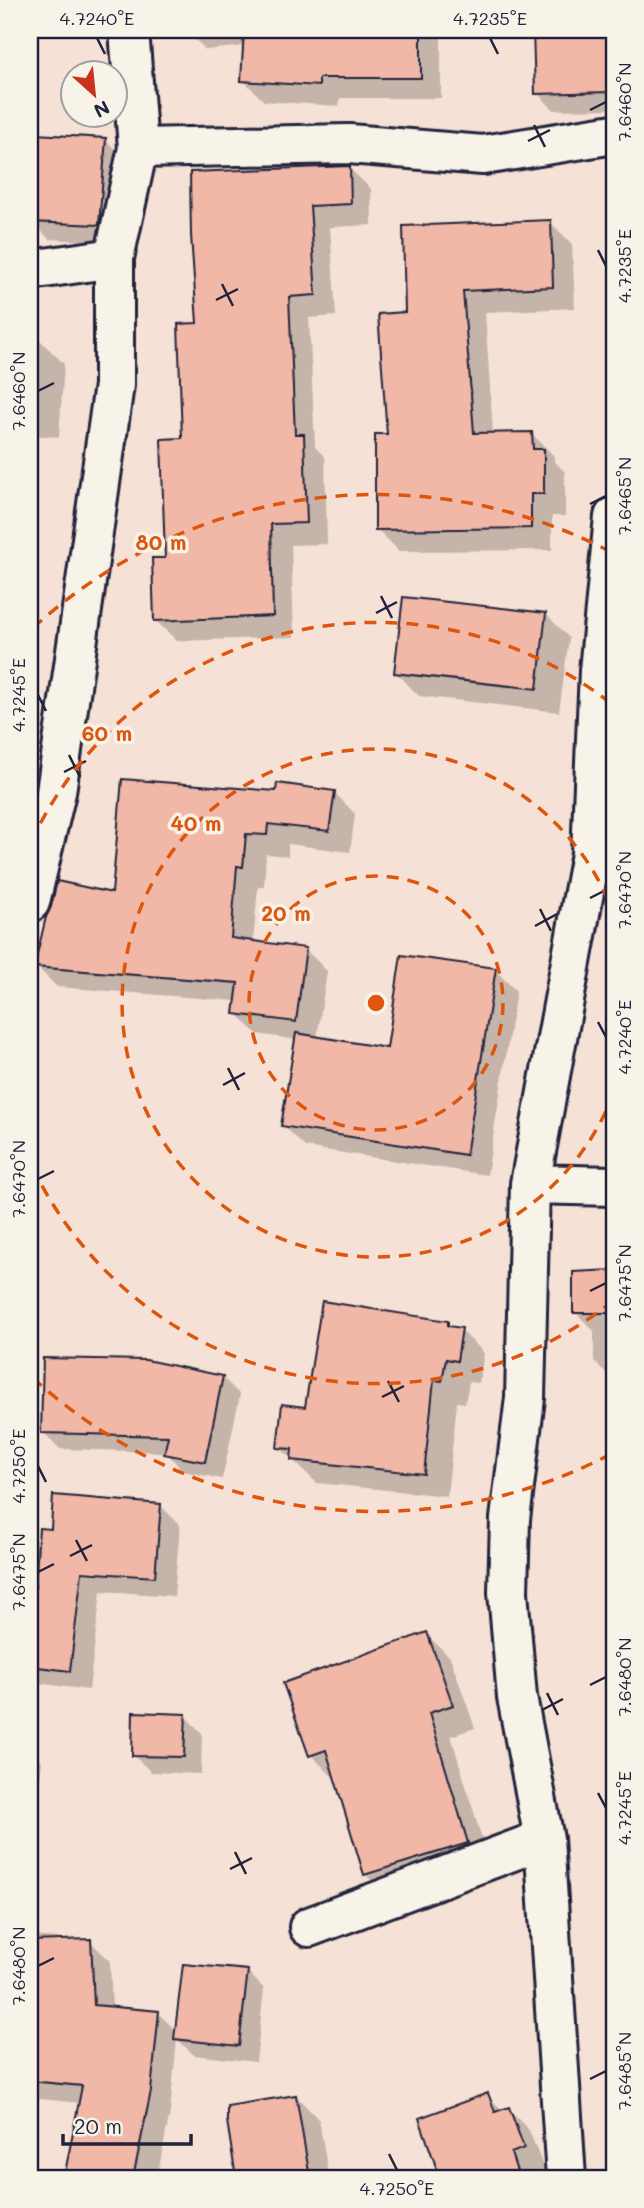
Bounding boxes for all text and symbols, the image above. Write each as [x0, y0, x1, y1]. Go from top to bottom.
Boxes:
text: 4.7240°E [60, 6, 134, 30]
text: 4.7235°E [453, 6, 527, 30]
north arrow [60, 60, 130, 130]
text: 7.6460°N [612, 63, 636, 141]
text: N [90, 95, 114, 124]
text: 4.7235°E [612, 229, 636, 303]
text: 7.6460°N [6, 352, 30, 430]
text: 7.6465°N [612, 457, 636, 535]
text: 80 m [136, 528, 186, 555]
text: 4.7245°E [6, 658, 30, 732]
text: 60 m [82, 719, 132, 746]
text: 40 m [170, 809, 222, 836]
text: 7.6470°N [612, 851, 636, 929]
text: 20 m [261, 899, 311, 926]
centre of rings [364, 991, 388, 1015]
text: 4.7240°E [612, 1000, 636, 1074]
text: 7.6470°N [6, 1140, 30, 1218]
text: 7.6475°N [612, 1244, 636, 1322]
text: 4.7250°E [6, 1429, 30, 1503]
text: 7.6475°N [6, 1533, 30, 1611]
text: 7.6480°N [612, 1638, 636, 1716]
text: 4.7245°E [612, 1771, 636, 1845]
text: 7.6480°N [6, 1927, 30, 2005]
text: 7.6485°N [612, 2032, 636, 2110]
scale bar [63, 2103, 191, 2147]
text: 20 m [74, 2112, 122, 2139]
text: 4.7250°E [360, 2176, 434, 2200]

